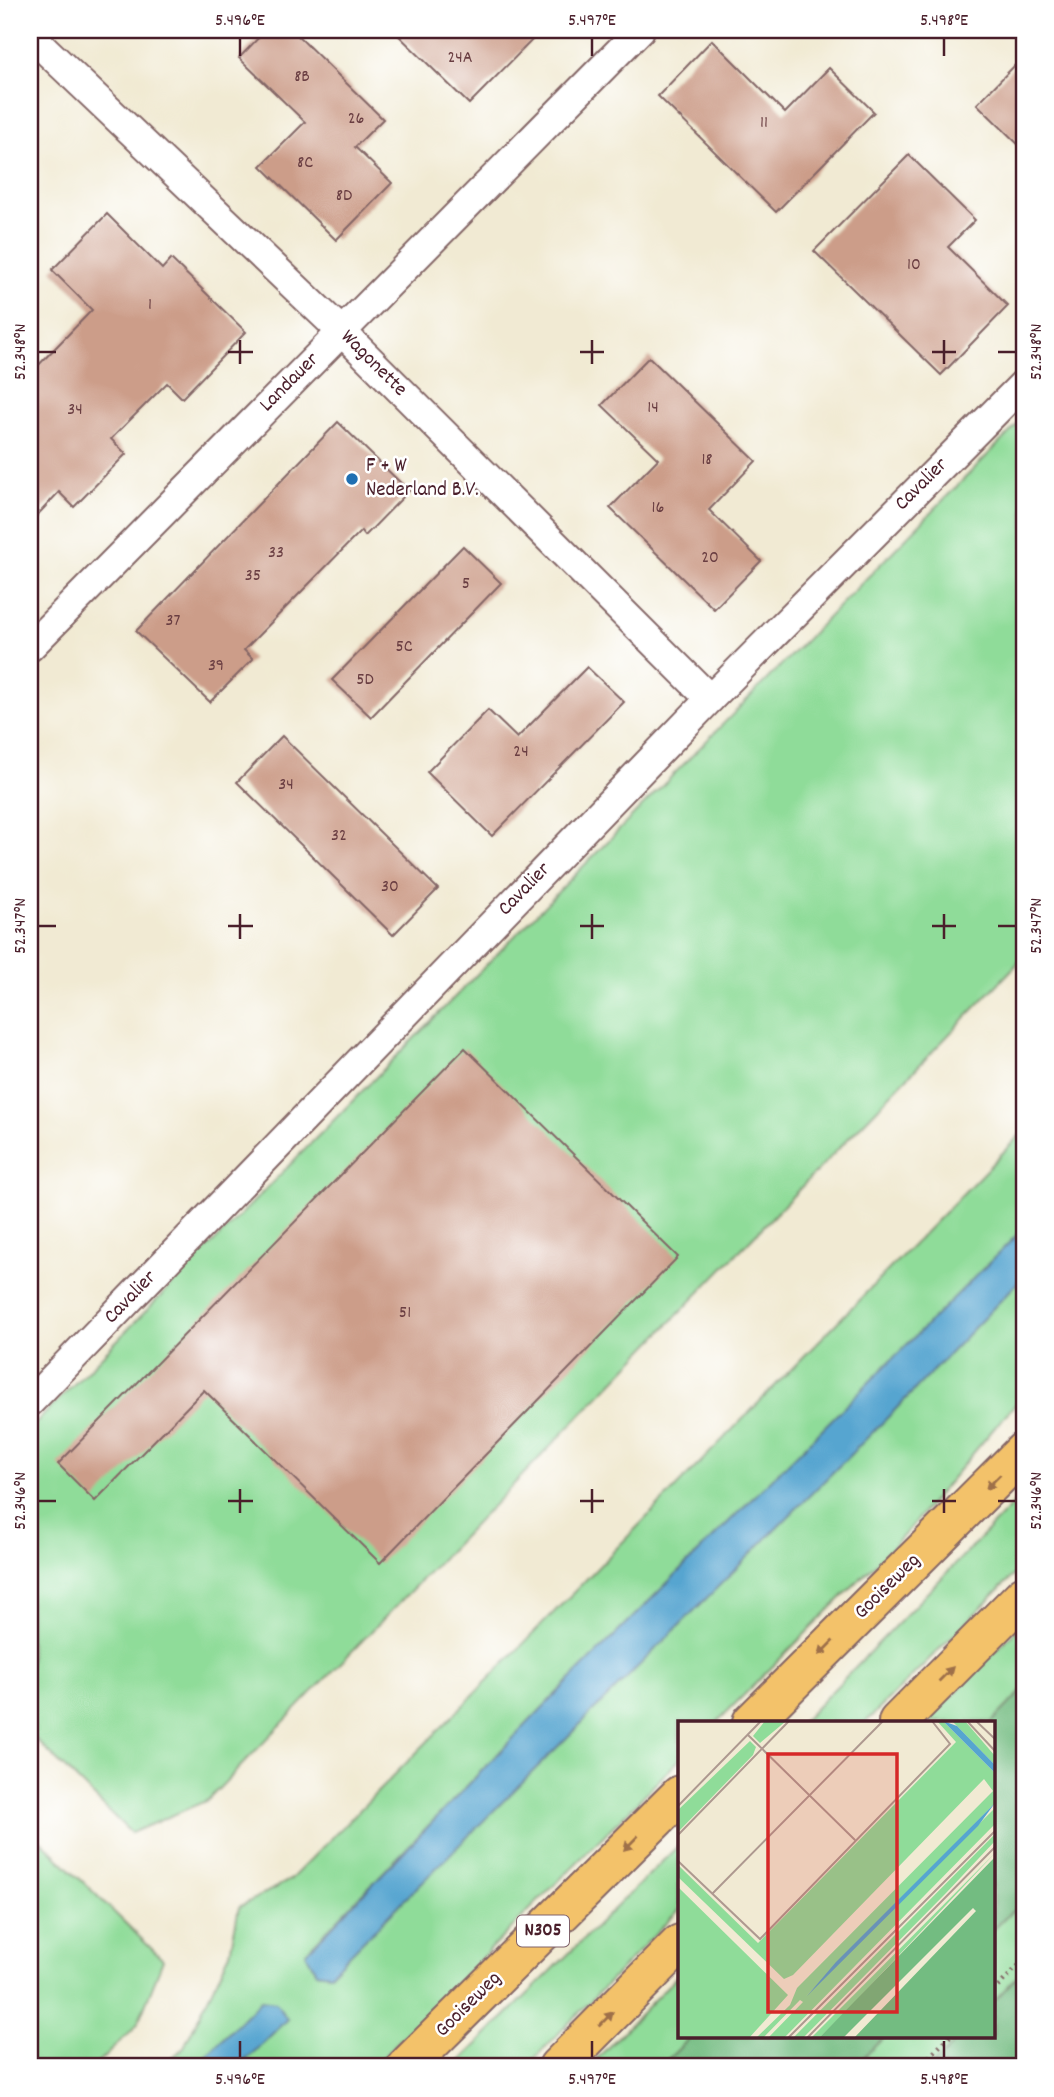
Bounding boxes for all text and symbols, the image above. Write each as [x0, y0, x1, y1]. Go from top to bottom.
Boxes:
text: 5.496°E [215, 9, 265, 34]
text: 5.497°E [568, 9, 616, 34]
text: 5.498°E [920, 9, 968, 34]
house number: 24A [447, 46, 473, 71]
house number: 8B [294, 65, 310, 90]
house number: 26 [348, 107, 364, 132]
house number: 11 [760, 111, 768, 136]
house number: 8C [297, 151, 313, 176]
house number: 8D [336, 184, 352, 209]
house number: 10 [907, 253, 921, 278]
house number: 1 [148, 293, 152, 318]
text: 52.348°N [9, 324, 34, 380]
street label: Wagonette [333, 324, 413, 404]
text: 52.348°N [1025, 324, 1050, 380]
street label: Landauer [253, 346, 327, 420]
house number: 14 [647, 396, 659, 421]
house number: 34 [67, 398, 83, 423]
house number: 18 [701, 448, 713, 473]
street label: Cavalier [889, 451, 956, 518]
place label: F + W Nederland B.V. [366, 452, 479, 506]
marker: F + W Nederland B.V. [344, 471, 360, 487]
house number: 16 [652, 496, 664, 521]
house number: 33 [268, 541, 284, 566]
house number: 20 [701, 546, 719, 571]
house number: 35 [245, 564, 261, 589]
house number: 5 [462, 572, 470, 597]
house number: 37 [166, 609, 181, 634]
house number: 5C [395, 635, 413, 660]
house number: 39 [208, 654, 224, 679]
house number: 5D [356, 668, 374, 693]
house number: 24 [513, 740, 529, 765]
house number: 34 [278, 773, 294, 798]
house number: 32 [331, 824, 347, 849]
street label: Cavalier [492, 856, 558, 924]
house number: 30 [381, 875, 399, 900]
text: 52.347°N [9, 898, 34, 954]
text: 52.347°N [1025, 898, 1050, 954]
street label: Cavalier [98, 1264, 164, 1332]
house number: 51 [399, 1301, 411, 1326]
text: 52.346°N [9, 1472, 34, 1530]
text: 52.346°N [1025, 1472, 1050, 1530]
one-way arrow [985, 1474, 1002, 1490]
street label: Gooiseweg [848, 1547, 928, 1627]
one-way arrow [818, 1640, 835, 1657]
one-way arrow [938, 1666, 954, 1683]
inset map [678, 1721, 995, 2038]
one-way arrow [624, 1834, 640, 1851]
road number: N305 [517, 1915, 569, 1946]
street label: Gooiseweg [429, 1965, 509, 2045]
one-way arrow [597, 2011, 614, 2027]
text: 5.496°E [215, 2068, 265, 2093]
text: 5.497°E [568, 2068, 616, 2093]
text: 5.498°E [920, 2068, 968, 2093]

